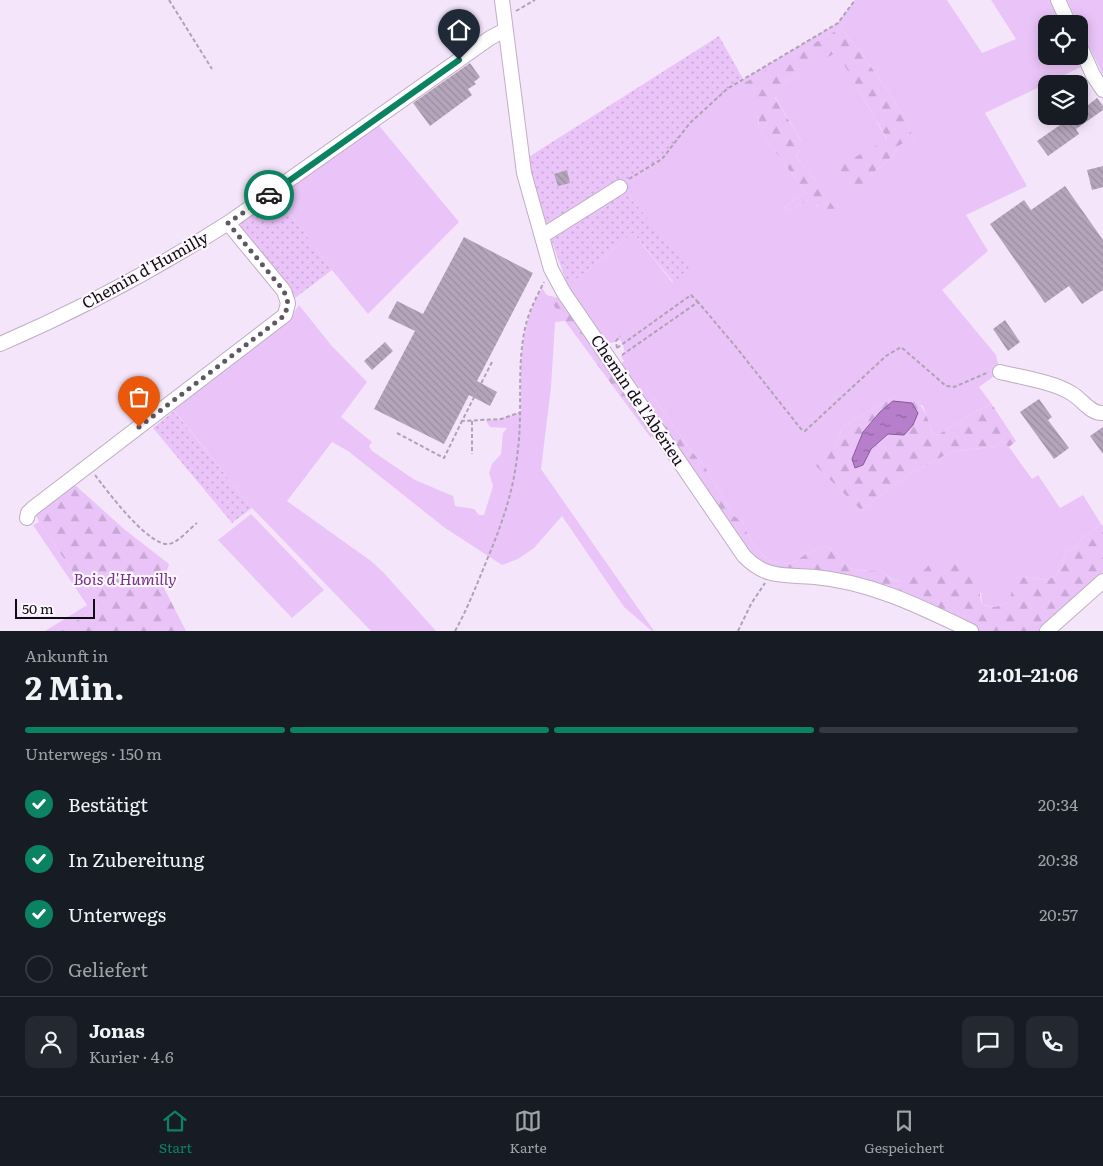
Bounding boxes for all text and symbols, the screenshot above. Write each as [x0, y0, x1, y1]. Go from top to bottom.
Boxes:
pin [438, 9, 480, 60]
map controls [1038, 15, 1088, 125]
button: locate [1038, 15, 1088, 65]
icon: home [445, 16, 473, 44]
button: layers [1038, 75, 1088, 125]
courier [244, 170, 294, 220]
icon: car [255, 181, 283, 209]
street label: Chemin d'Humilly [77, 224, 213, 314]
street label: Chemin de l'Abérieu [586, 329, 692, 470]
pin [118, 376, 160, 427]
icon: bag [125, 383, 153, 411]
park label: Bois d'Humilly [73, 566, 177, 590]
scale bar [15, 596, 95, 619]
text: 50 m [22, 598, 54, 618]
text: Ankunft in [25, 643, 108, 667]
text: 21:01–21:06 [978, 660, 1078, 688]
text: 2 Min. [25, 662, 124, 710]
text: Unterwegs · 150 m [25, 741, 162, 765]
icon: check [25, 790, 53, 818]
text: Bestätigt [68, 790, 148, 818]
text: 20:34 [1038, 792, 1078, 816]
icon: check [25, 845, 53, 873]
text: In Zubereitung [68, 845, 204, 873]
text: 20:38 [1038, 847, 1078, 871]
icon: check [25, 900, 53, 928]
text: Unterwegs [68, 900, 166, 928]
text: 20:57 [1039, 902, 1078, 926]
text: Geliefert [68, 955, 148, 983]
button: person [25, 1016, 77, 1068]
text: Jonas [89, 1016, 145, 1044]
button: chat [962, 1016, 1014, 1068]
button: phone [1026, 1016, 1078, 1068]
text: Kurier · 4.6 [89, 1044, 174, 1068]
tab: Start [159, 1107, 192, 1157]
tab: Karte [510, 1107, 547, 1157]
tab: Gespeichert [864, 1107, 944, 1157]

